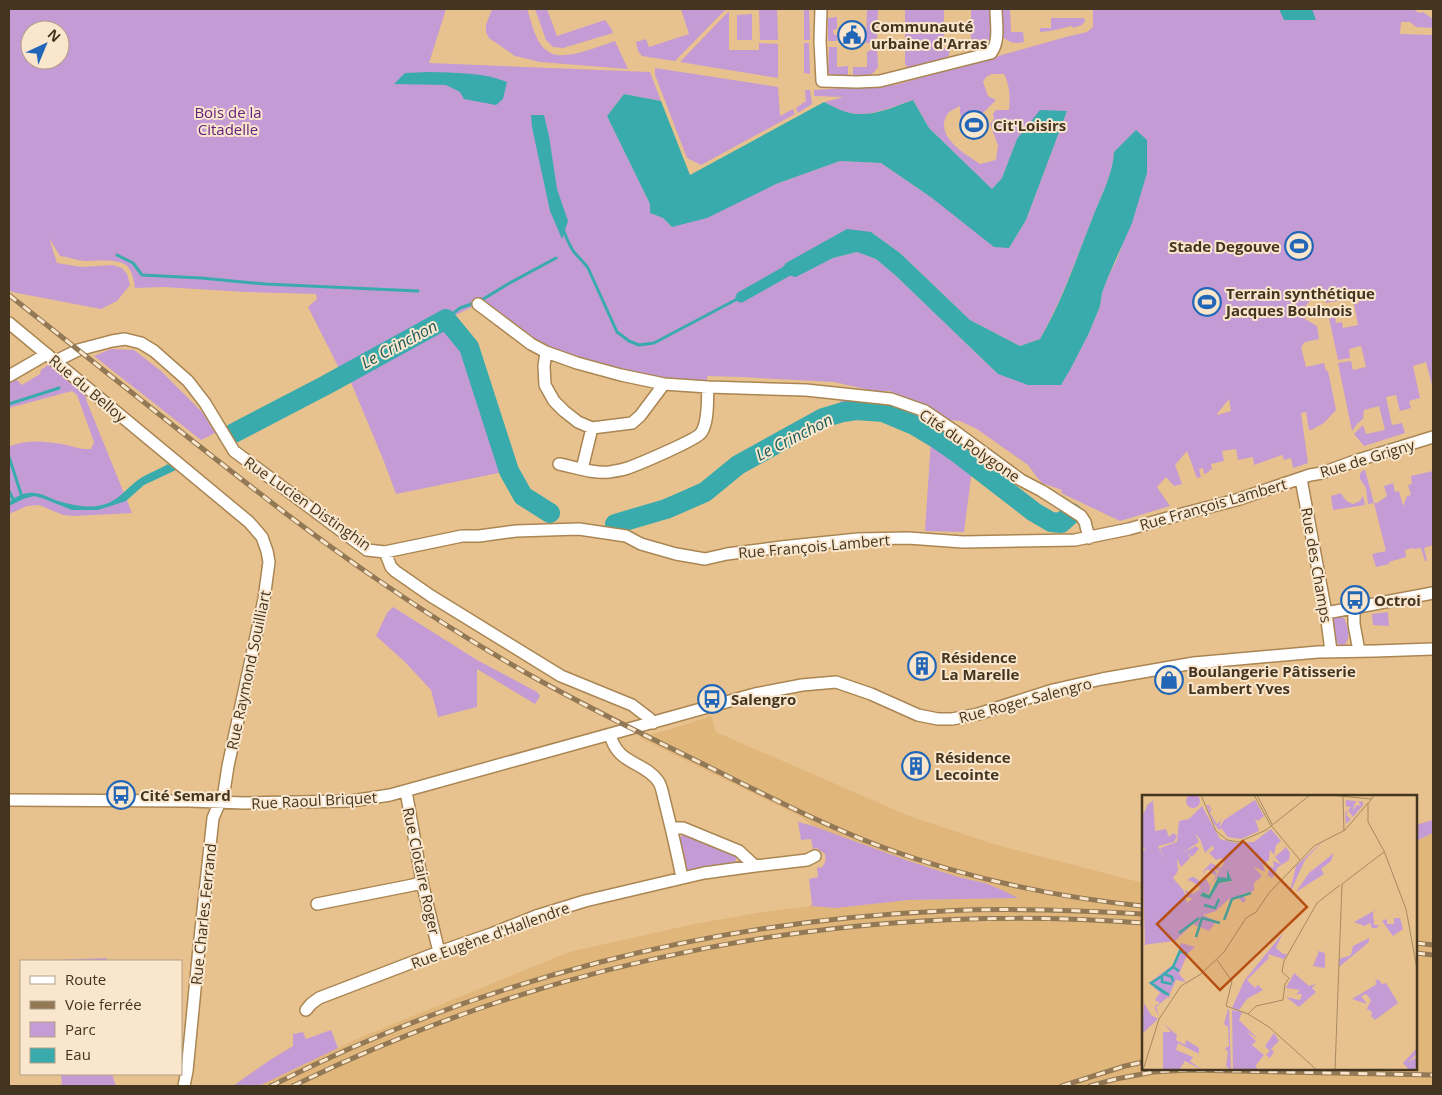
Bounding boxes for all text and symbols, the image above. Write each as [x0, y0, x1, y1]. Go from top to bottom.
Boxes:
place label: Communauté urbaine d'Arras [871, 16, 987, 53]
north arrow [20, 20, 70, 70]
public building icon: Communauté urbaine d'Arras [837, 20, 867, 50]
text: N [44, 24, 65, 46]
park label: Bois de la Citadelle [194, 102, 262, 139]
sports icon: Cit'Loisirs [959, 110, 989, 140]
place label: Cit'Loisirs [993, 115, 1066, 135]
sports icon: Stade Degouve [1284, 231, 1314, 261]
place label: Stade Degouve [1169, 236, 1280, 256]
place label: Terrain synthétique Jacques Boulnois [1224, 283, 1375, 320]
sports icon: Terrain synthétique Jacques Boulnois [1192, 287, 1222, 317]
water label: Le Crinchon [357, 315, 441, 373]
street label: Rue du Belloy [45, 350, 131, 427]
street label: Cité du Polygone [916, 404, 1024, 486]
water label: Le Crinchon [752, 408, 836, 466]
street label: Rue de Grigny [1317, 434, 1417, 482]
street label: Rue Lucien Distinghin [241, 452, 375, 554]
street label: Rue François Lambert [1137, 473, 1289, 535]
street label: Rue des Champs [1297, 506, 1337, 624]
street label: Rue François Lambert [737, 529, 891, 563]
bus stop icon: Octroi [1340, 585, 1370, 615]
street label: Rue Raymond Souilliart [221, 588, 275, 752]
place label: Octroi [1374, 590, 1421, 610]
place label: Résidence La Marelle [941, 647, 1019, 684]
building icon: Résidence La Marelle [907, 651, 937, 681]
place label: Boulangerie Pâtisserie Lambert Yves [1188, 661, 1356, 698]
shop icon: Boulangerie Pâtisserie Lambert Yves [1154, 665, 1184, 695]
street label: Rue Roger Salengro [956, 673, 1094, 727]
bus stop icon: Salengro [697, 684, 727, 714]
place label: Salengro [731, 689, 796, 709]
place label: Résidence Lecointe [935, 747, 1011, 784]
building icon: Résidence Lecointe [901, 751, 931, 781]
bus stop icon: Cité Semard [106, 780, 136, 810]
place label: Cité Semard [140, 785, 231, 805]
street label: Rue Raoul Briquet [251, 787, 377, 813]
inset map [1142, 795, 1417, 1070]
street label: Rue Clotaire Roger [399, 805, 445, 937]
street label: Rue Charles Ferrand [186, 842, 220, 986]
street label: Rue Eugène d'Hallendre [408, 897, 572, 973]
legend [20, 960, 182, 1075]
text: Route [65, 969, 106, 989]
text: Voie ferrée [65, 994, 142, 1014]
text: Parc [65, 1019, 96, 1039]
text: Eau [65, 1044, 91, 1064]

